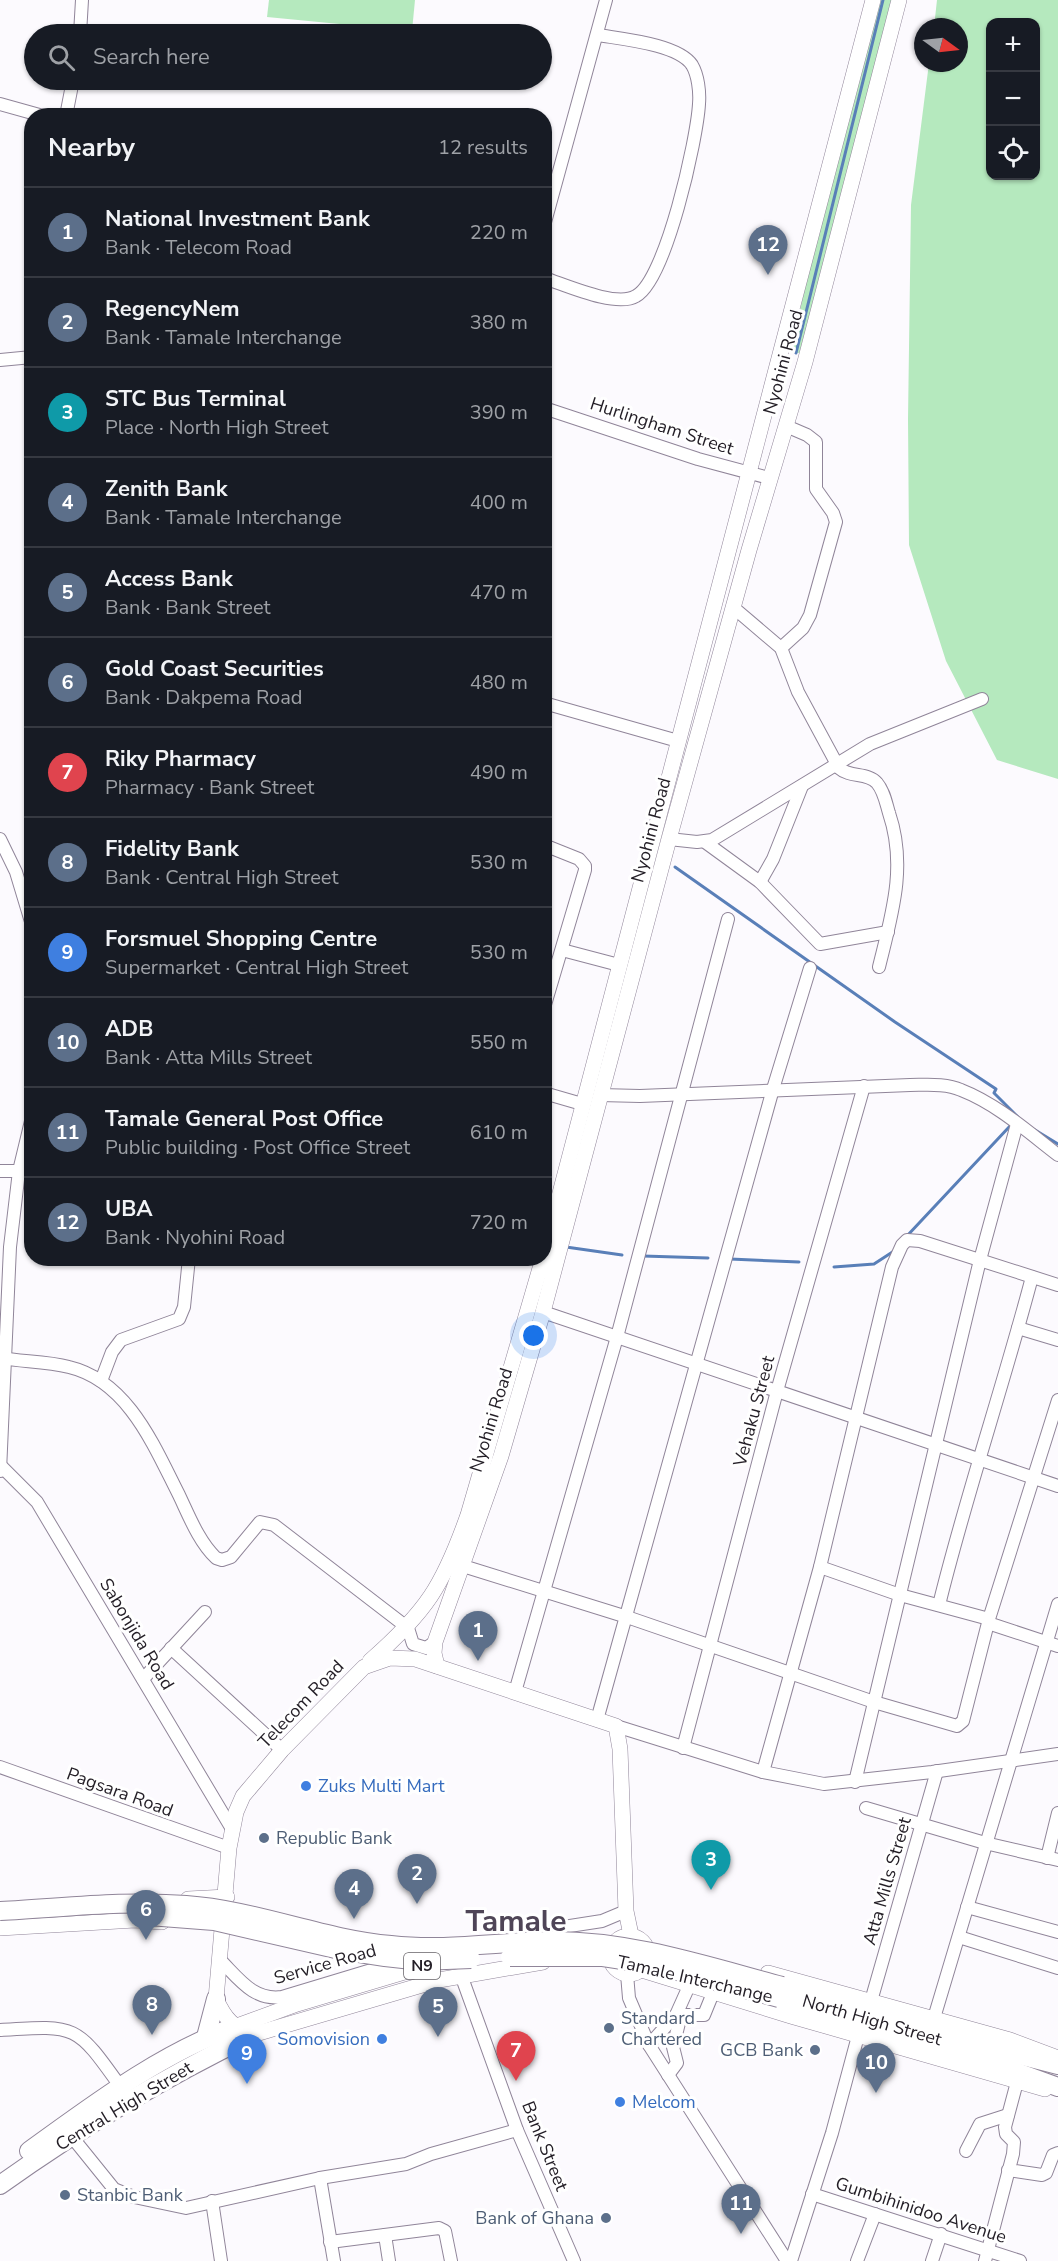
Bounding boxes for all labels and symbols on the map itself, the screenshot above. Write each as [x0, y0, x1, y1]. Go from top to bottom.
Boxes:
north arrow [914, 18, 968, 72]
pin: 12 [748, 226, 788, 275]
street label: Nyohini Road [757, 307, 809, 417]
street label: Hurlingham Street [587, 391, 737, 461]
street label: Nyohini Road [625, 775, 677, 885]
your location [519, 1321, 548, 1350]
street label: Vehaku Street [727, 1352, 780, 1470]
street label: Nyohini Road [464, 1365, 518, 1475]
street label: Sabonjida Road [94, 1574, 180, 1694]
pin: 1 [458, 1612, 498, 1661]
street label: Telecom Road [253, 1655, 349, 1753]
street label: Pagsara Road [63, 1762, 177, 1822]
place label: Zuks Multi Mart [318, 1774, 445, 1798]
marker: Zuks Multi Mart [299, 1779, 313, 1793]
street label: Atta Mills Street [857, 1814, 917, 1948]
place label: Republic Bank [276, 1826, 393, 1850]
marker: Republic Bank [257, 1831, 271, 1845]
pin: 3 [692, 1840, 730, 1890]
pin: 2 [398, 1854, 436, 1904]
pin: 4 [334, 1870, 374, 1919]
pin: 6 [126, 1890, 166, 1940]
district label: Tamale [465, 1901, 567, 1942]
street label: Service Road [271, 1938, 379, 1990]
street label: Tamale Interchange [615, 1949, 775, 2009]
road number: N9 [404, 1953, 440, 1979]
pin: 8 [132, 1986, 172, 2035]
pin: 5 [418, 1988, 458, 2037]
street label: North High Street [800, 1989, 945, 2052]
place label: Standard Chartered [621, 2006, 702, 2051]
marker: Standard Chartered [602, 2021, 616, 2035]
place label: Somovision [277, 2027, 370, 2051]
marker: Somovision [375, 2032, 389, 2046]
pin: 7 [496, 2032, 536, 2081]
pin: 9 [228, 2034, 266, 2084]
place label: GCB Bank [720, 2038, 804, 2062]
marker: GCB Bank [808, 2043, 822, 2057]
pin: 10 [856, 2044, 896, 2093]
street label: Central High Street [51, 2055, 198, 2156]
place label: Melcom [632, 2090, 696, 2114]
marker: Melcom [613, 2095, 627, 2109]
street label: Bank Street [516, 2098, 574, 2195]
street label: Gumbihinidoo Avenue [832, 2171, 1010, 2249]
place label: Stanbic Bank [77, 2183, 184, 2207]
pin: 11 [722, 2184, 760, 2234]
marker: Stanbic Bank [58, 2188, 72, 2202]
place label: Bank of Ghana [475, 2206, 594, 2230]
marker: Bank of Ghana [599, 2211, 613, 2225]

